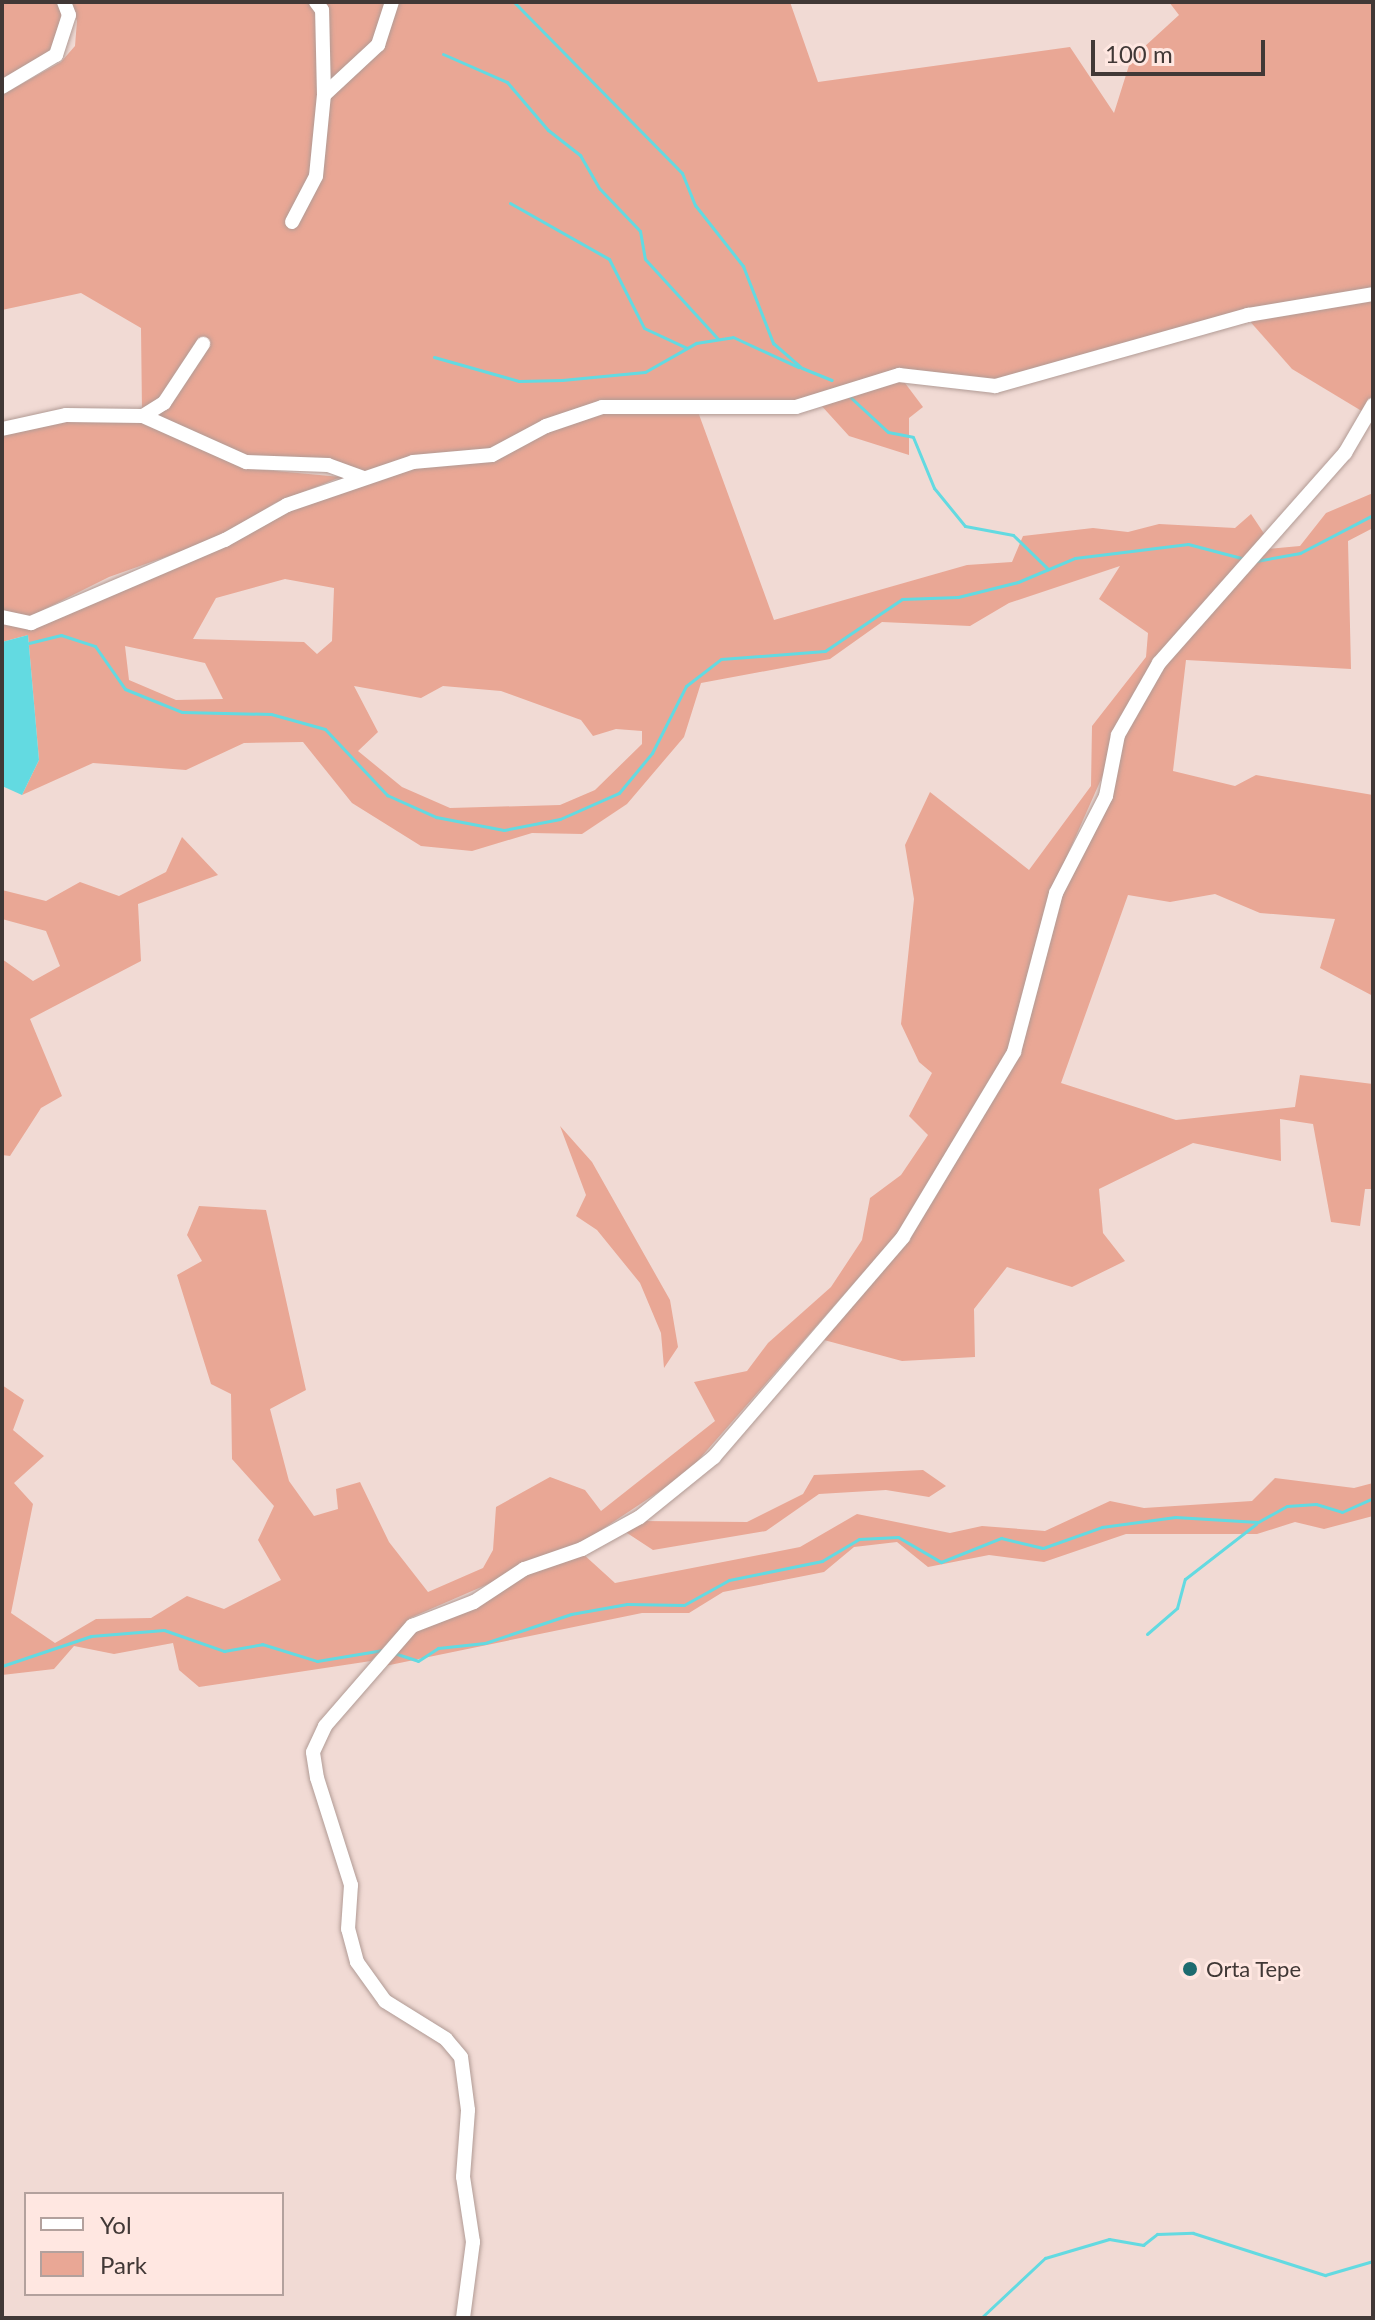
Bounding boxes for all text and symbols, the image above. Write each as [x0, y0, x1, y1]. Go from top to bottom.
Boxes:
scale bar [1095, 24, 1269, 74]
text: 100 m [1105, 39, 1173, 68]
place label: Orta Tepe [1206, 1956, 1302, 1982]
marker: Orta Tepe [1181, 1960, 1199, 1978]
legend [24, 2192, 284, 2296]
text: Yol [100, 2210, 132, 2239]
text: Park [100, 2250, 147, 2279]

